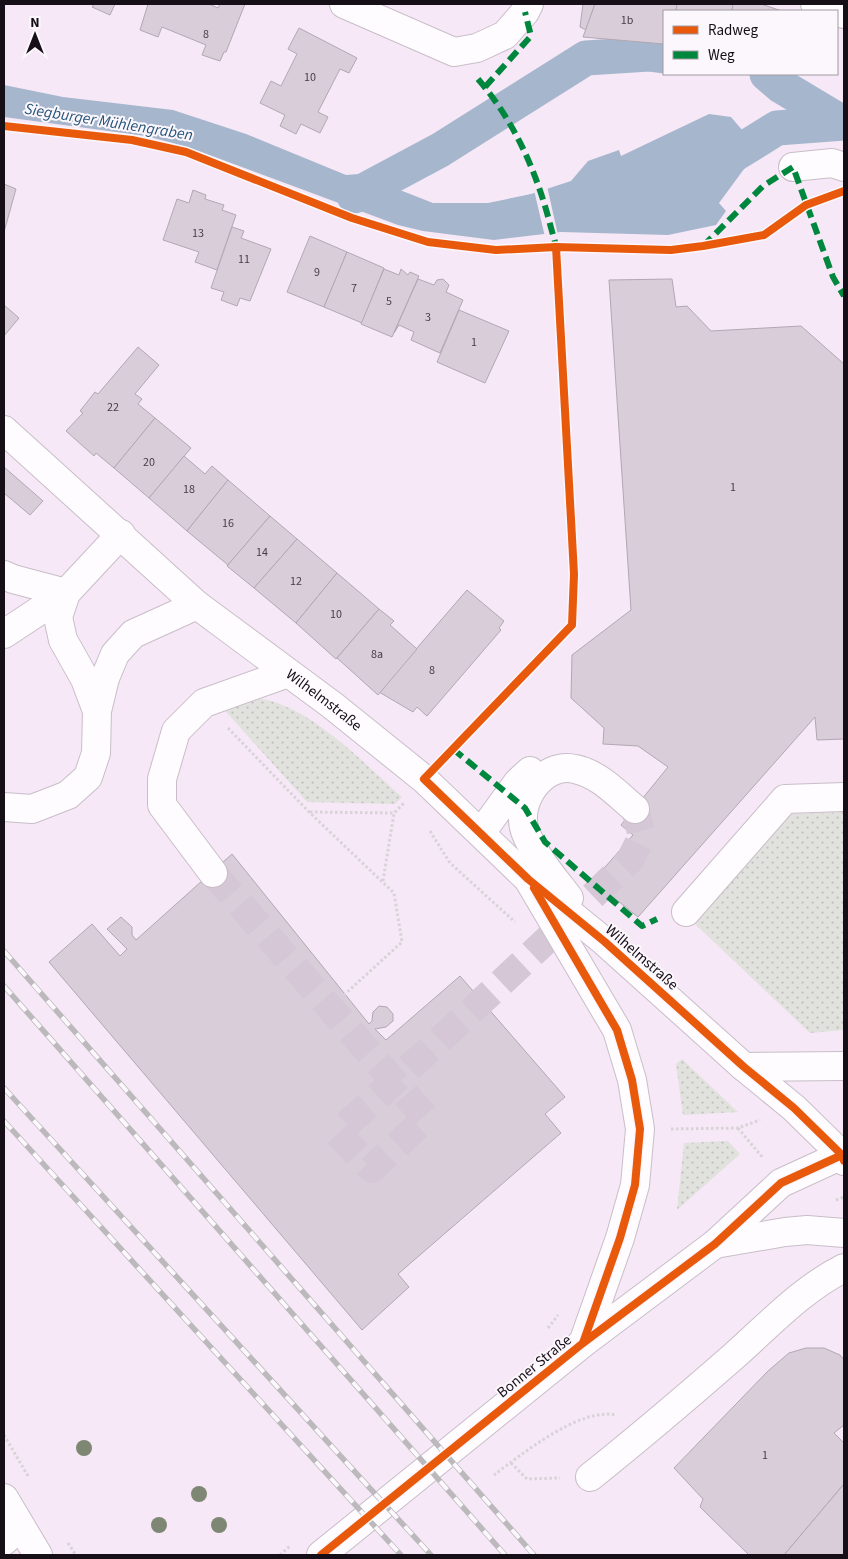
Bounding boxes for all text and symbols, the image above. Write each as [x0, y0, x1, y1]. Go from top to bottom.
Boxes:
north arrow [10, 10, 60, 60]
legend [663, 10, 838, 75]
house number: 1b [621, 12, 634, 29]
text: N [30, 13, 40, 33]
text: Radweg [708, 20, 758, 41]
house number: 8 [203, 26, 209, 43]
text: Weg [708, 45, 735, 66]
house number: 10 [304, 69, 316, 86]
water label: Siegburger Mühlengraben [23, 98, 195, 146]
house number: 13 [192, 225, 204, 242]
house number: 11 [238, 251, 250, 268]
house number: 9 [314, 264, 320, 281]
house number: 7 [351, 280, 357, 297]
house number: 5 [386, 293, 392, 310]
house number: 3 [425, 309, 431, 326]
house number: 1 [471, 334, 477, 351]
house number: 22 [107, 399, 119, 416]
house number: 20 [143, 454, 155, 471]
house number: 1 [730, 479, 736, 496]
house number: 18 [183, 481, 195, 498]
house number: 16 [222, 515, 234, 532]
house number: 14 [256, 544, 268, 561]
house number: 12 [290, 573, 302, 590]
house number: 10 [330, 606, 342, 623]
house number: 8a [371, 646, 383, 663]
house number: 8 [429, 662, 435, 679]
street label: Wilhelmstraße [281, 664, 366, 736]
street label: Wilhelmstraße [601, 920, 683, 995]
street label: Bonner Straße [493, 1330, 576, 1403]
house number: 1 [762, 1447, 768, 1464]

